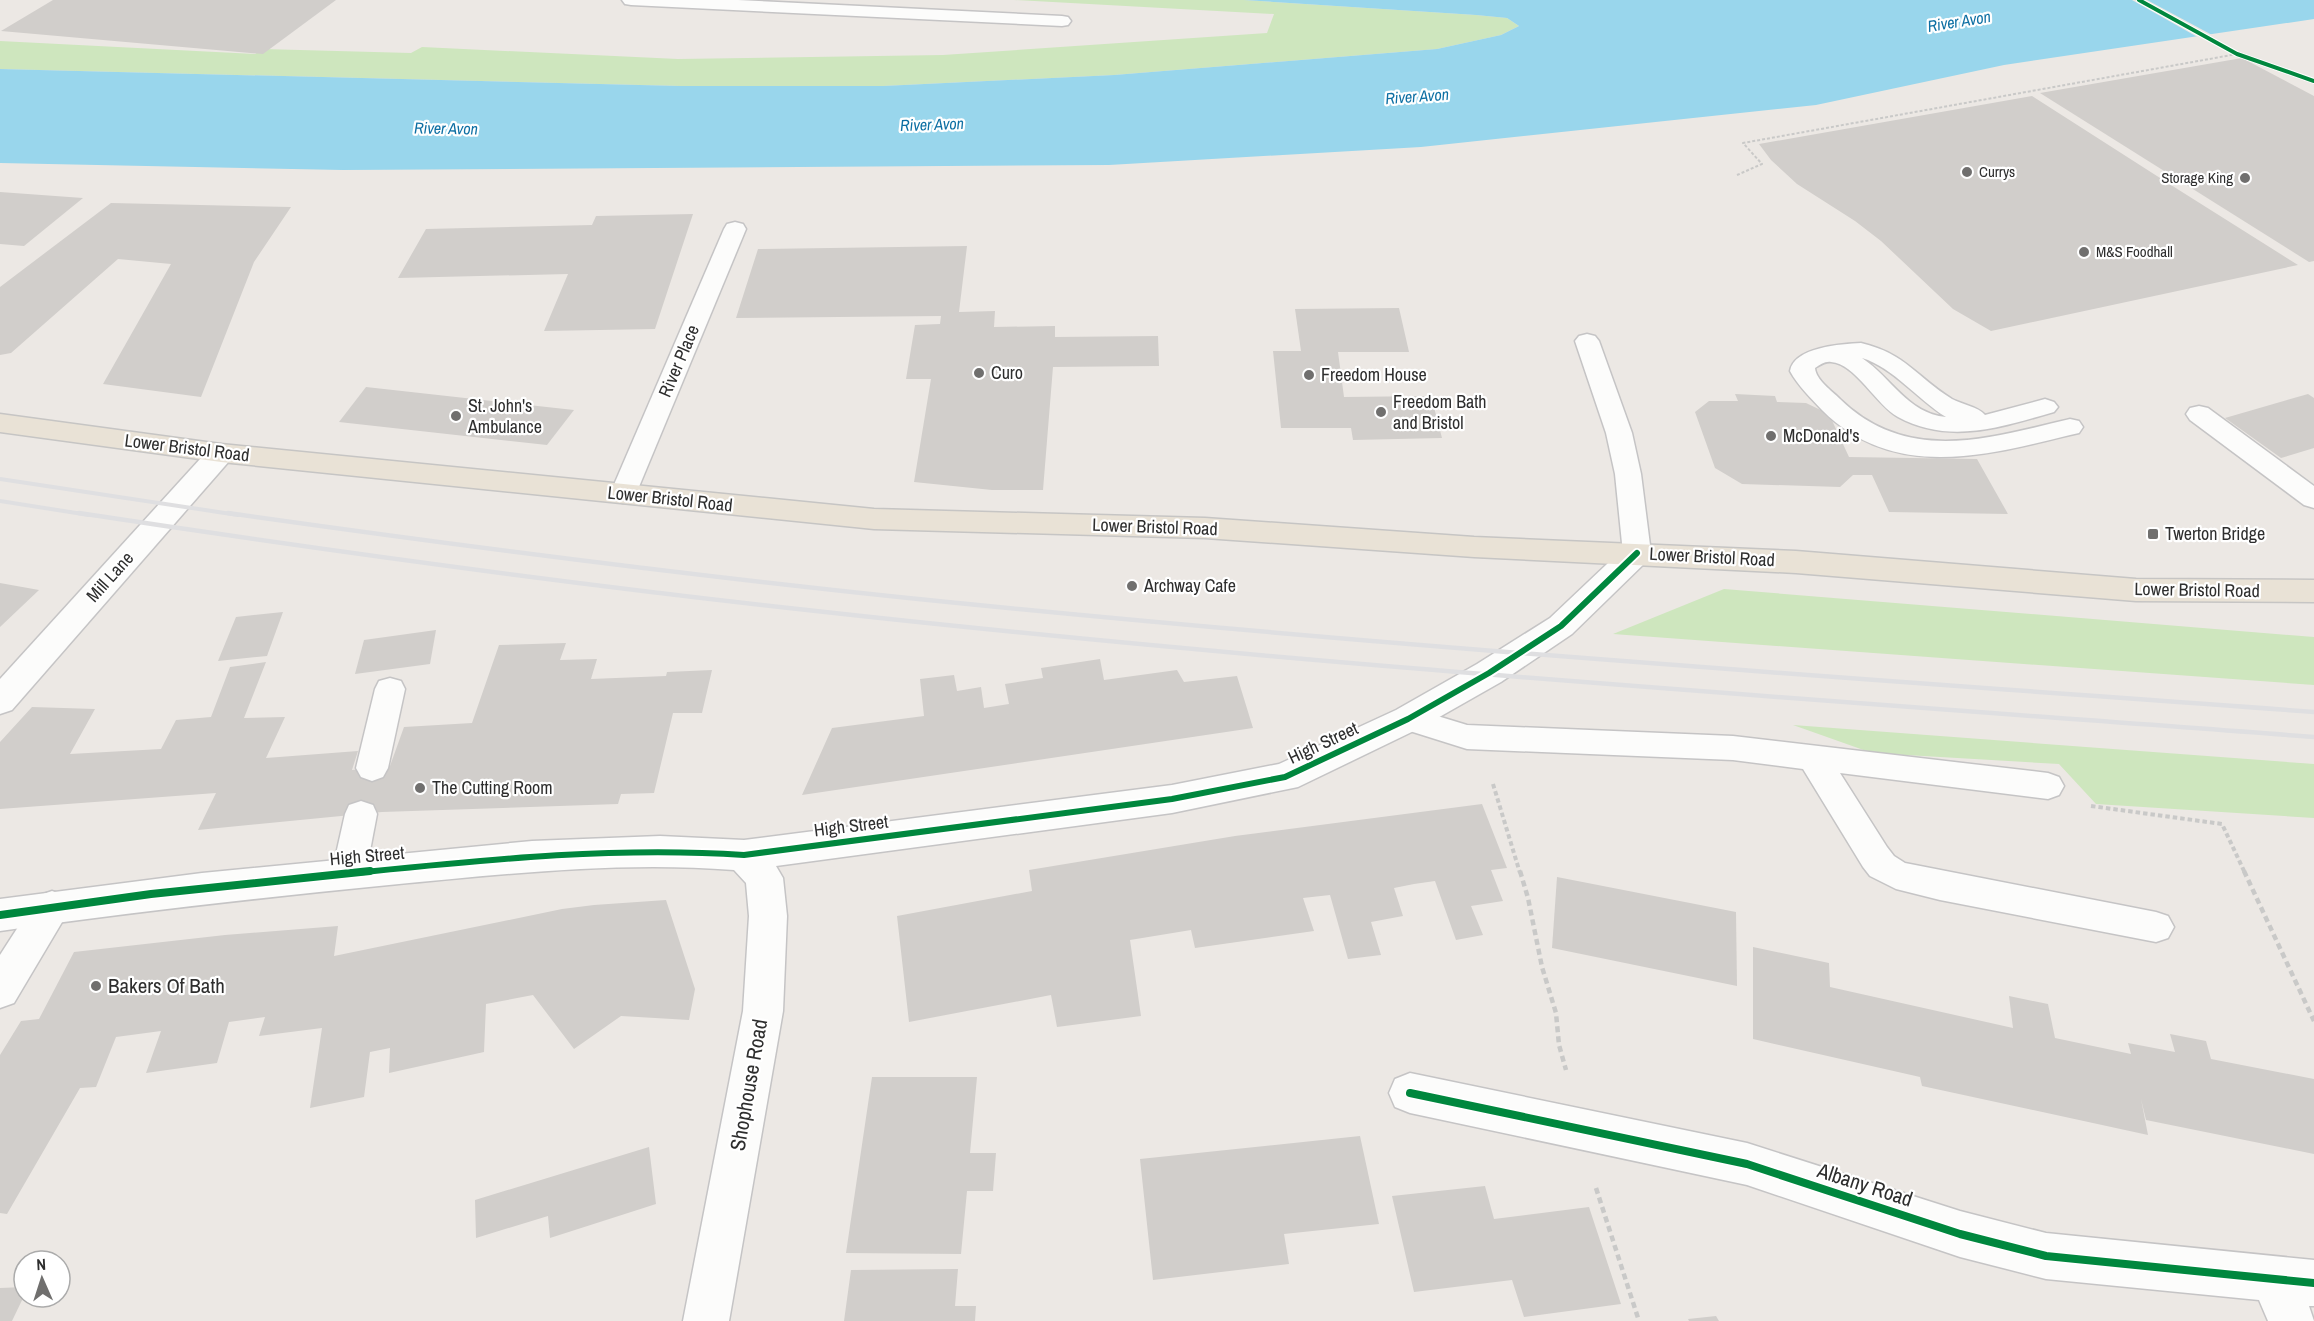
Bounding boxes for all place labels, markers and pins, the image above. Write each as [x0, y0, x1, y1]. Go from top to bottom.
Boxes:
place label: Currys [1979, 161, 2015, 182]
marker: Currys [1960, 165, 1974, 179]
place label: Storage King [2161, 167, 2233, 188]
marker: Storage King [2238, 171, 2252, 185]
place label: M&S Foodhall [2096, 241, 2173, 262]
marker: M&S Foodhall [2077, 245, 2091, 259]
place label: Curo [991, 360, 1023, 385]
place label: Freedom House [1321, 362, 1427, 387]
marker: Curo [972, 366, 986, 380]
marker: Freedom House [1302, 368, 1316, 382]
place label: Freedom Bath and Bristol [1393, 389, 1487, 435]
place label: St. John's Ambulance [467, 393, 542, 439]
marker: Freedom Bath and Bristol [1374, 405, 1388, 419]
marker: St. John's Ambulance [449, 409, 463, 423]
place label: McDonald's [1783, 423, 1860, 448]
marker: McDonald's [1764, 429, 1778, 443]
place label: Twerton Bridge [2165, 521, 2265, 546]
marker: Twerton Bridge [2146, 527, 2160, 541]
place label: Archway Cafe [1143, 573, 1236, 598]
marker: Archway Cafe [1125, 579, 1139, 593]
place label: The Cutting Room [432, 775, 553, 800]
marker: The Cutting Room [413, 781, 427, 795]
place label: Bakers Of Bath [108, 971, 225, 1000]
marker: Bakers Of Bath [89, 979, 103, 993]

